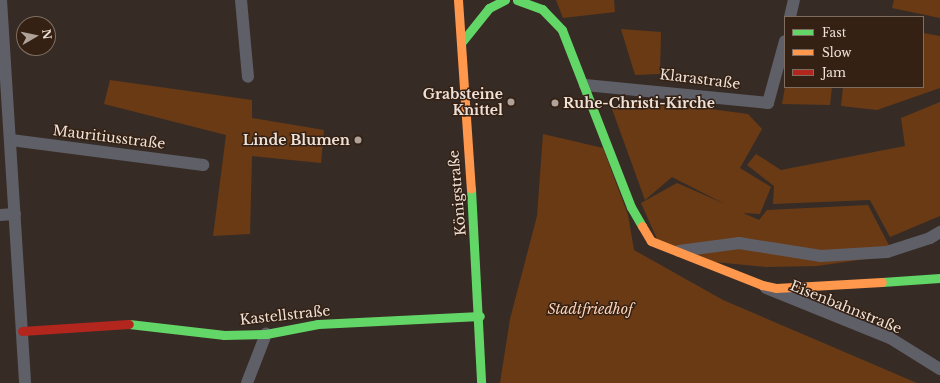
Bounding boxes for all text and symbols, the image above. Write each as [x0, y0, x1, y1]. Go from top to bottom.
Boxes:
north arrow [16, 16, 56, 56]
legend [784, 16, 924, 88]
text: Fast [822, 25, 846, 40]
text: N [39, 28, 55, 40]
text: Slow [822, 45, 851, 60]
text: Jam [822, 65, 846, 80]
street label: Klarastraße [659, 66, 741, 92]
place label: Grabsteine Knittel [423, 86, 503, 118]
place label: Ruhe-Christi-Kirche [563, 95, 715, 111]
marker: Grabsteine Knittel [506, 97, 516, 107]
marker: Ruhe-Christi-Kirche [550, 98, 560, 108]
street label: Mauritiusstraße [52, 122, 166, 152]
place label: Linde Blumen [243, 132, 350, 148]
marker: Linde Blumen [353, 135, 363, 145]
street label: Königstraße [445, 149, 469, 237]
street label: Eisenbahnstraße [788, 277, 904, 337]
park label: Stadtfriedhof [547, 301, 633, 317]
street label: Kastellstraße [239, 302, 331, 328]

